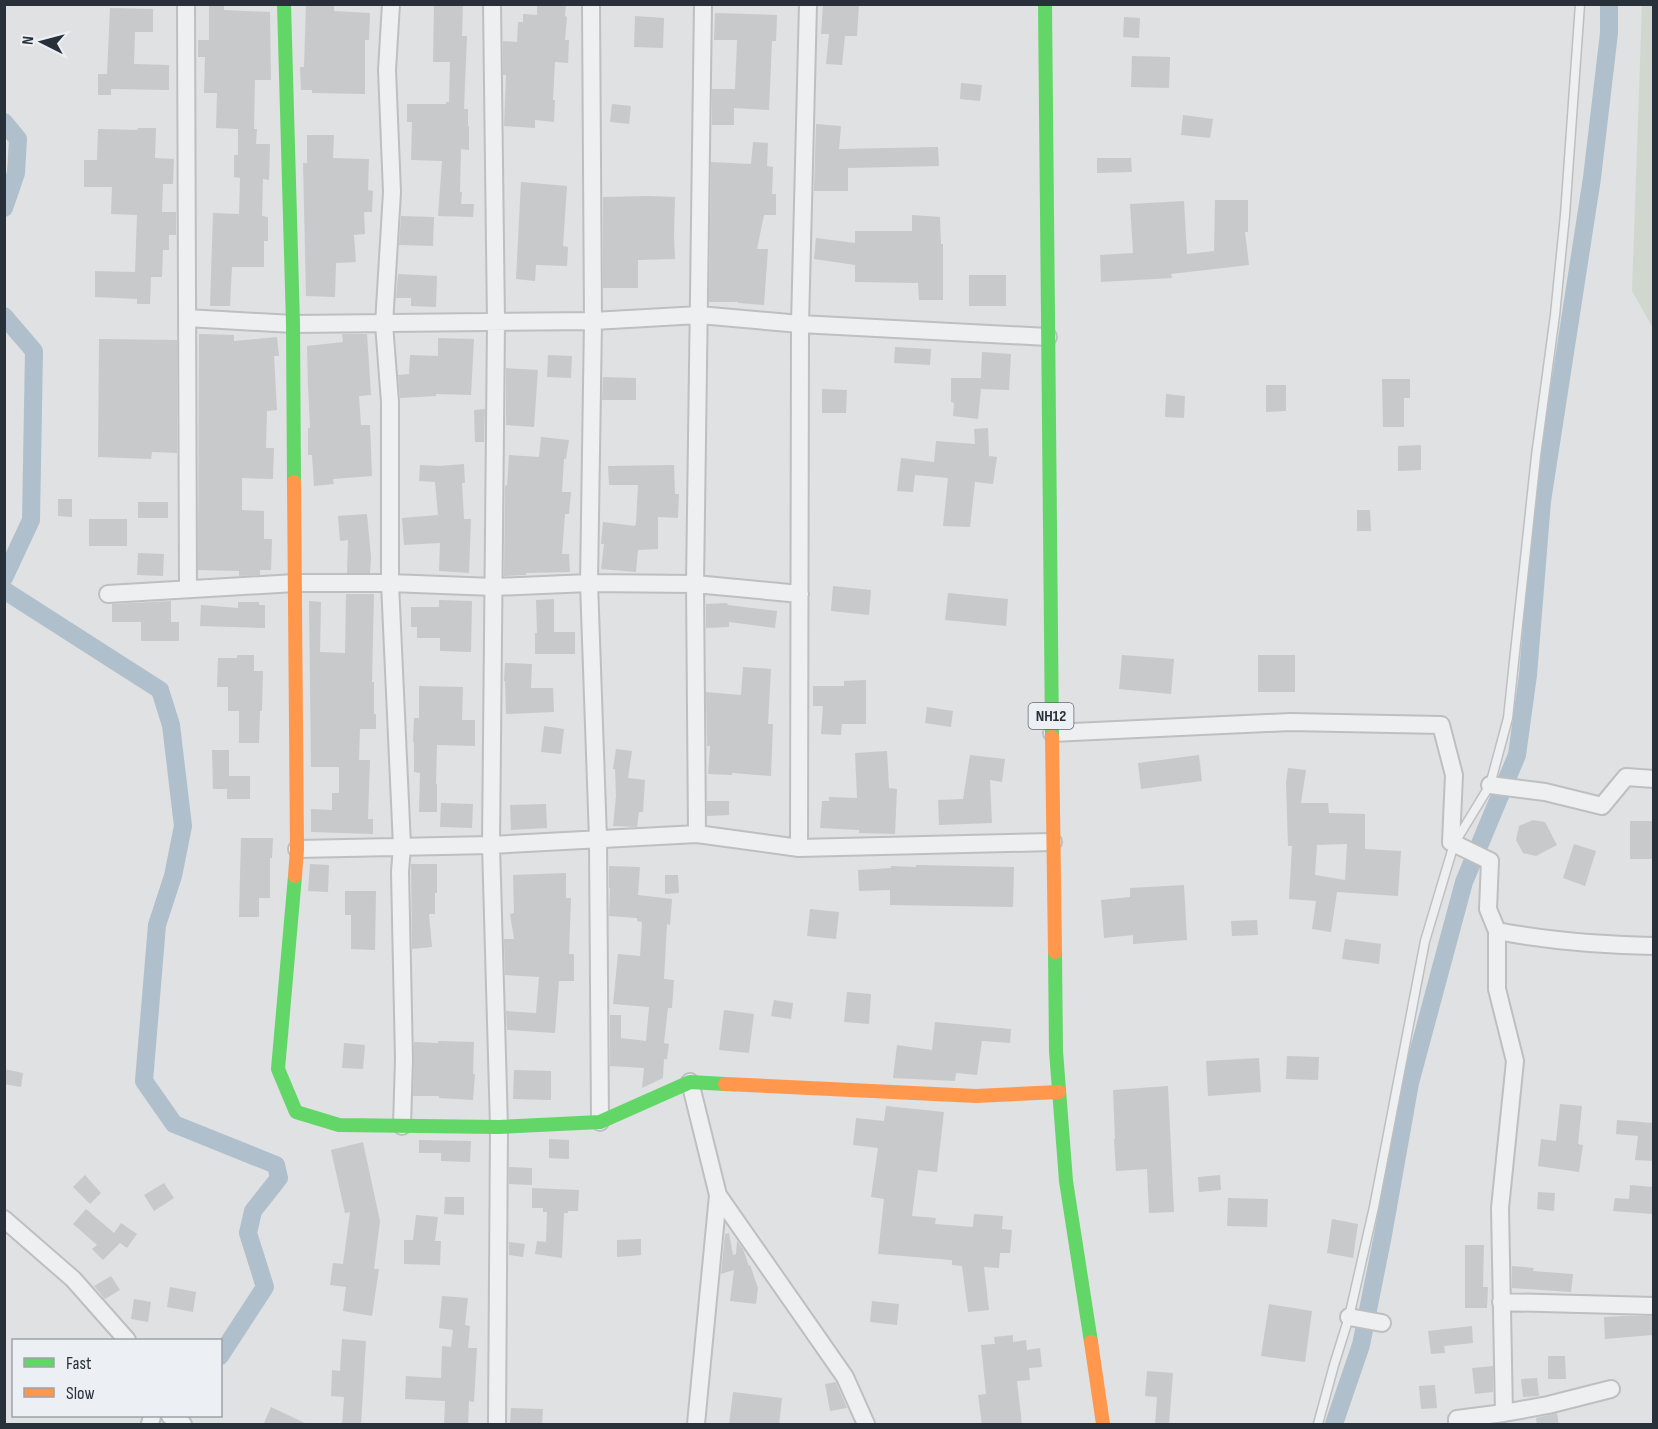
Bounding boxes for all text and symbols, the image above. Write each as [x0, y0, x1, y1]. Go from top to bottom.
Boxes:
north arrow [12, 12, 72, 72]
text: N [19, 35, 38, 46]
road number: NH12 [1028, 703, 1074, 729]
legend [12, 1339, 222, 1417]
text: Fast [66, 1353, 92, 1374]
text: Slow [66, 1383, 95, 1404]

